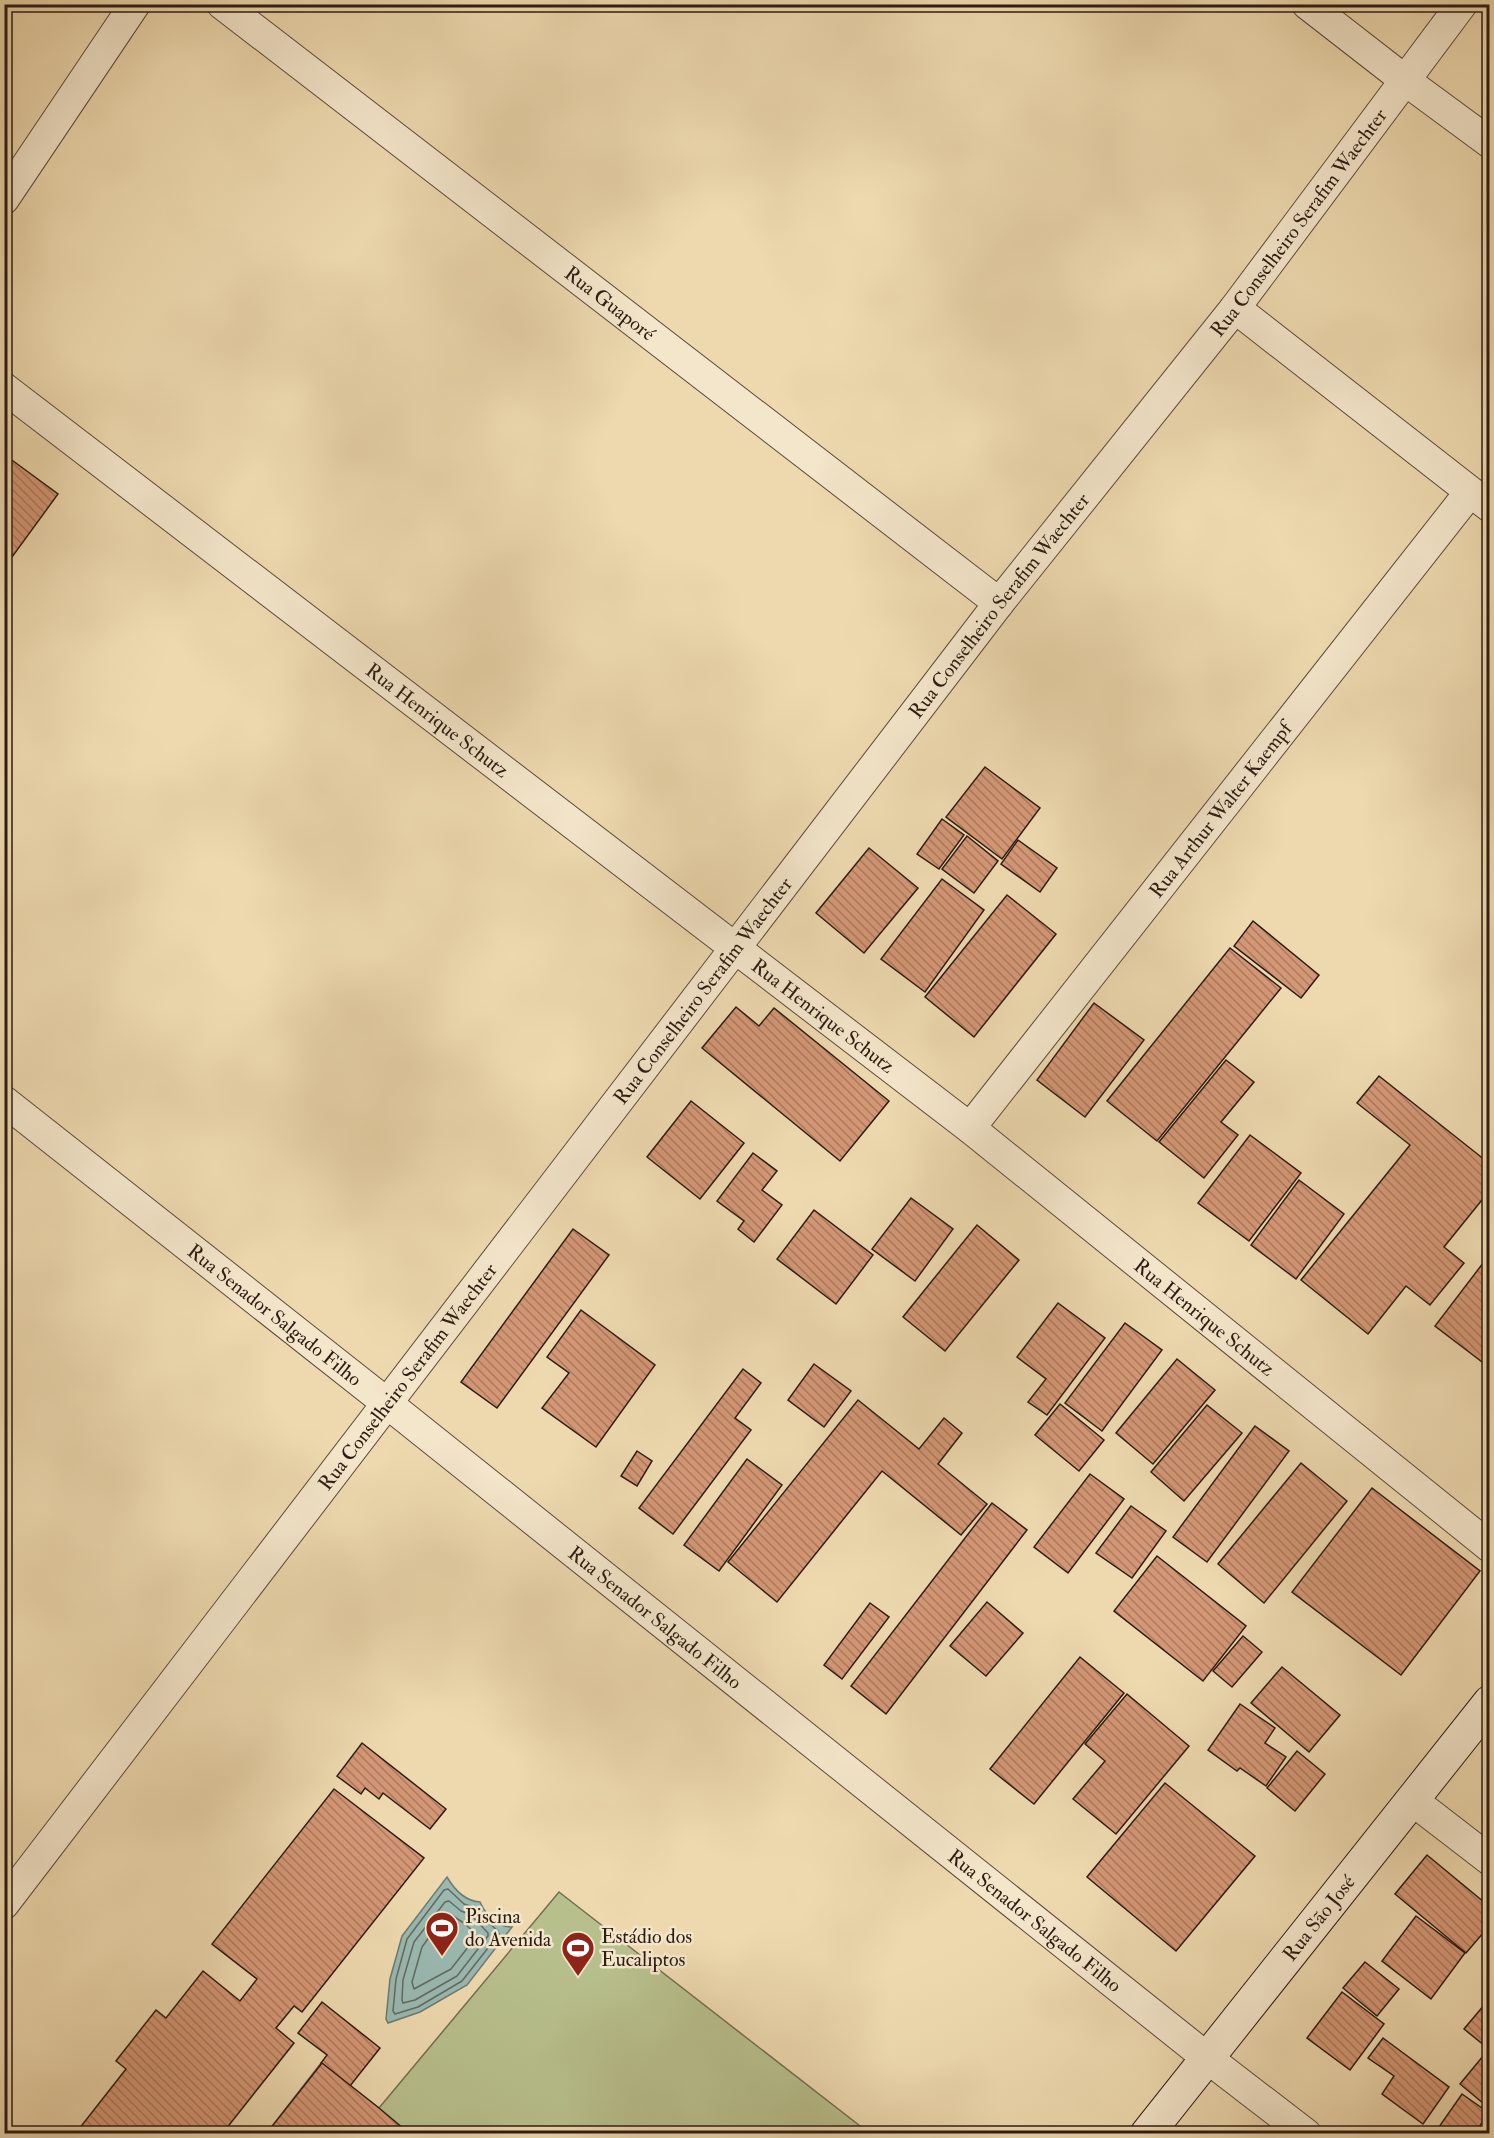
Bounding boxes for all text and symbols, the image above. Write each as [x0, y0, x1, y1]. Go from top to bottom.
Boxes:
street label: Rua Conselheiro Serafim Waechter [1204, 103, 1392, 342]
street label: Rua Guaporé [560, 260, 661, 346]
street label: Rua Conselheiro Serafim Waechter [903, 487, 1095, 723]
street label: Rua Henrique Schutz [361, 657, 514, 783]
street label: Rua Arthur Walter Kaempf [1143, 714, 1299, 903]
street label: Rua Conselheiro Serafim Waechter [608, 872, 798, 1109]
street label: Rua Henrique Schutz [747, 953, 900, 1079]
street label: Rua Senador Salgado Filho [183, 1238, 367, 1391]
street label: Rua Henrique Schutz [1129, 1253, 1280, 1381]
street label: Rua Conselheiro Serafim Waechter [313, 1258, 502, 1495]
street label: Rua Senador Salgado Filho [563, 1540, 747, 1694]
street label: Rua Senador Salgado Filho [943, 1844, 1127, 1997]
street label: Rua São José [1277, 1869, 1361, 1966]
place label: Piscina do Avenida [465, 1904, 552, 1952]
sports icon: Piscina do Avenida [424, 1910, 460, 1957]
place label: Estádio dos Eucaliptos [601, 1924, 692, 1973]
sports icon: Estádio dos Eucaliptos [560, 1930, 596, 1977]

